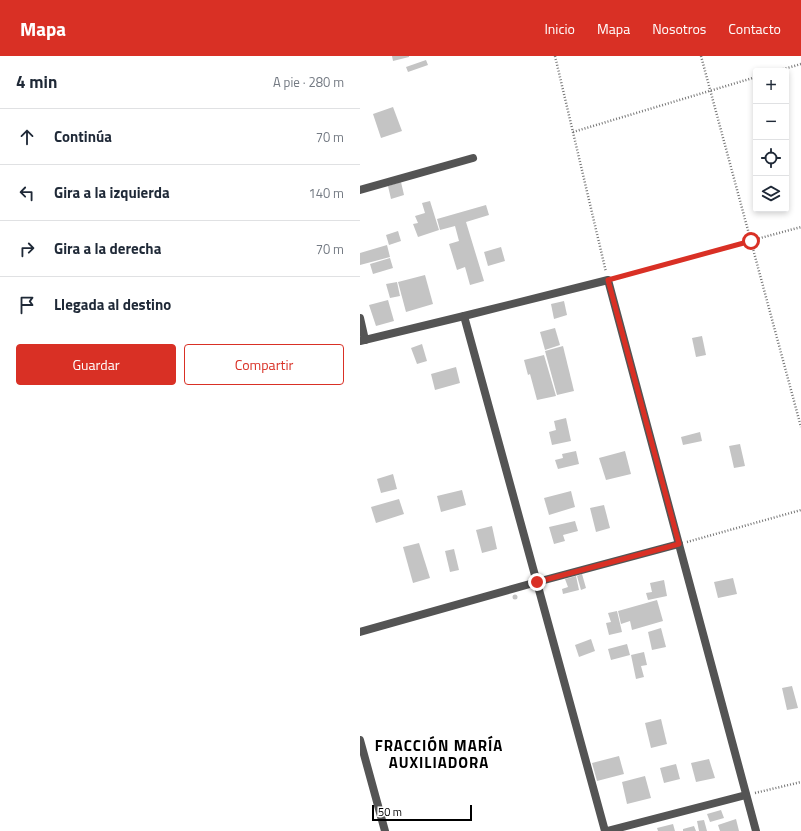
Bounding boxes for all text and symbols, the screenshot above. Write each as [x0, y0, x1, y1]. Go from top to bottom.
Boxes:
text: Mapa [20, 14, 66, 43]
text: Inicio [544, 18, 575, 39]
text: Mapa [597, 18, 630, 39]
text: Nosotros [652, 18, 706, 39]
text: Contacto [728, 18, 781, 39]
map controls [753, 68, 789, 212]
button: + [753, 68, 789, 104]
text: 4 min [16, 69, 57, 95]
text: A pie · 280 m [273, 72, 344, 92]
button: − [753, 104, 789, 140]
text: Continúa [54, 125, 112, 148]
icon: ahead [16, 126, 38, 148]
text: 70 m [316, 127, 344, 147]
button: locate [753, 140, 789, 176]
button: layers [753, 176, 789, 212]
text: Gira a la izquierda [54, 181, 170, 204]
icon: left [16, 182, 38, 204]
text: 140 m [308, 183, 344, 203]
route start [742, 232, 760, 250]
text: Gira a la derecha [54, 237, 161, 260]
icon: right [16, 238, 38, 260]
text: 70 m [316, 239, 344, 259]
text: Llegada al destino [54, 293, 171, 316]
icon: arrive [16, 294, 38, 316]
button: Guardar [16, 344, 176, 385]
button: Compartir [184, 344, 344, 385]
route end [528, 573, 546, 591]
district label: FRACCIÓN MARÍA AUXILIADORA [375, 734, 503, 774]
scale bar [372, 803, 472, 822]
text: 50 m [378, 804, 402, 820]

